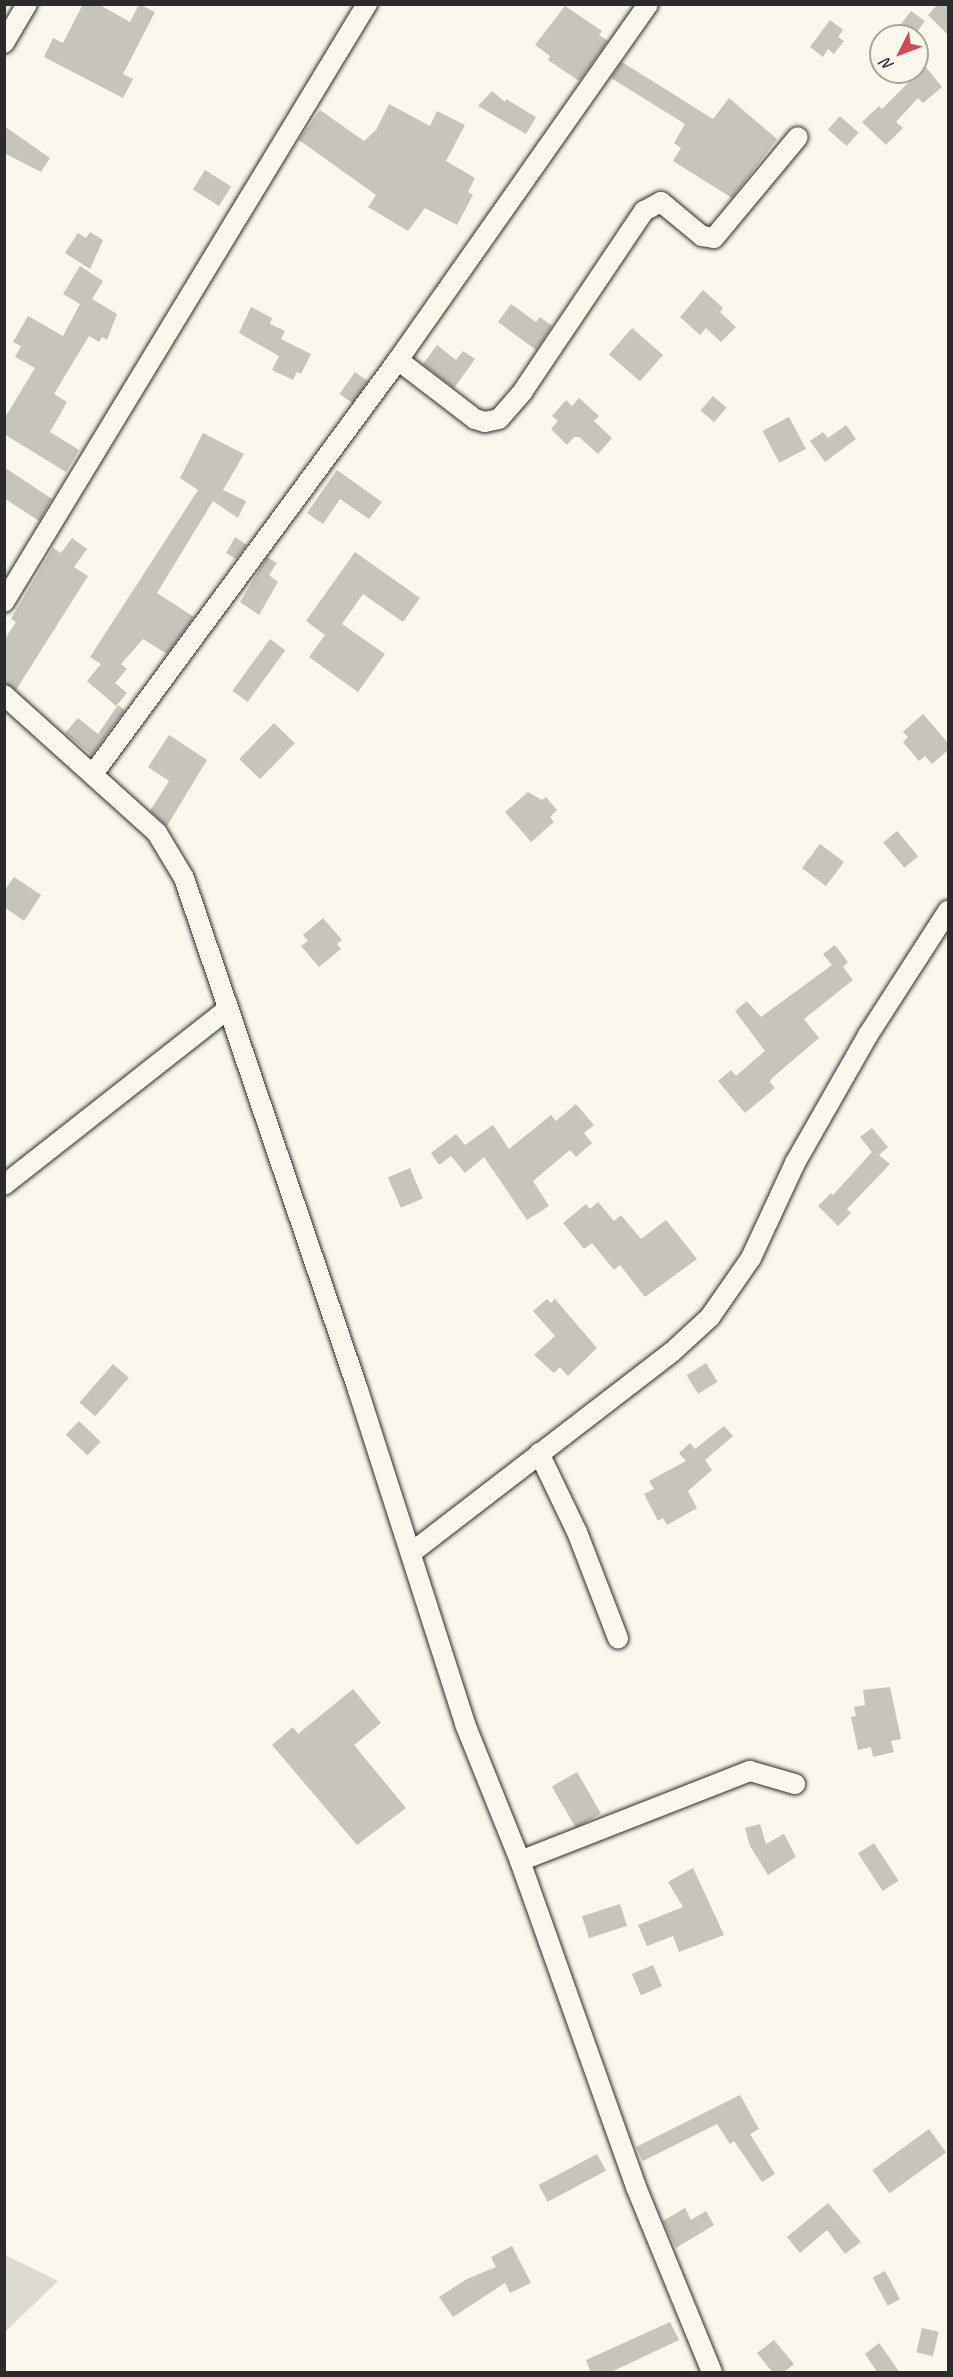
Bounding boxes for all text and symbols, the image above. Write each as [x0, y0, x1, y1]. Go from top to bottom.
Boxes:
north arrow [869, 24, 929, 84]
text: N [876, 54, 898, 75]

